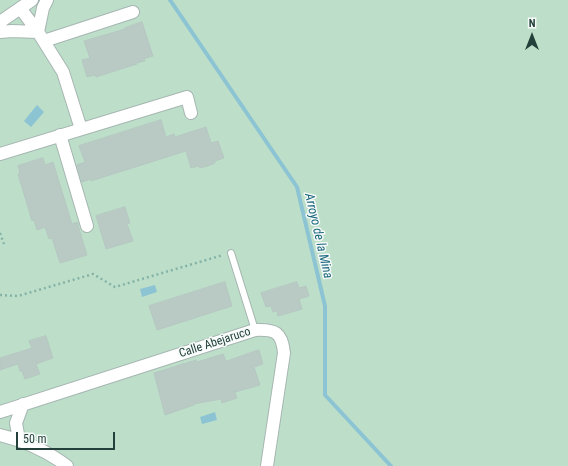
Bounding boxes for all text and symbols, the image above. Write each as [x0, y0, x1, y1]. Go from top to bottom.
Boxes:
north arrow [512, 16, 552, 56]
text: N [529, 17, 535, 30]
water label: Arroyo de la Mina [301, 192, 335, 280]
street label: Calle Abejaruco [177, 325, 253, 361]
scale bar [18, 424, 117, 450]
text: 50 m [23, 432, 47, 446]

